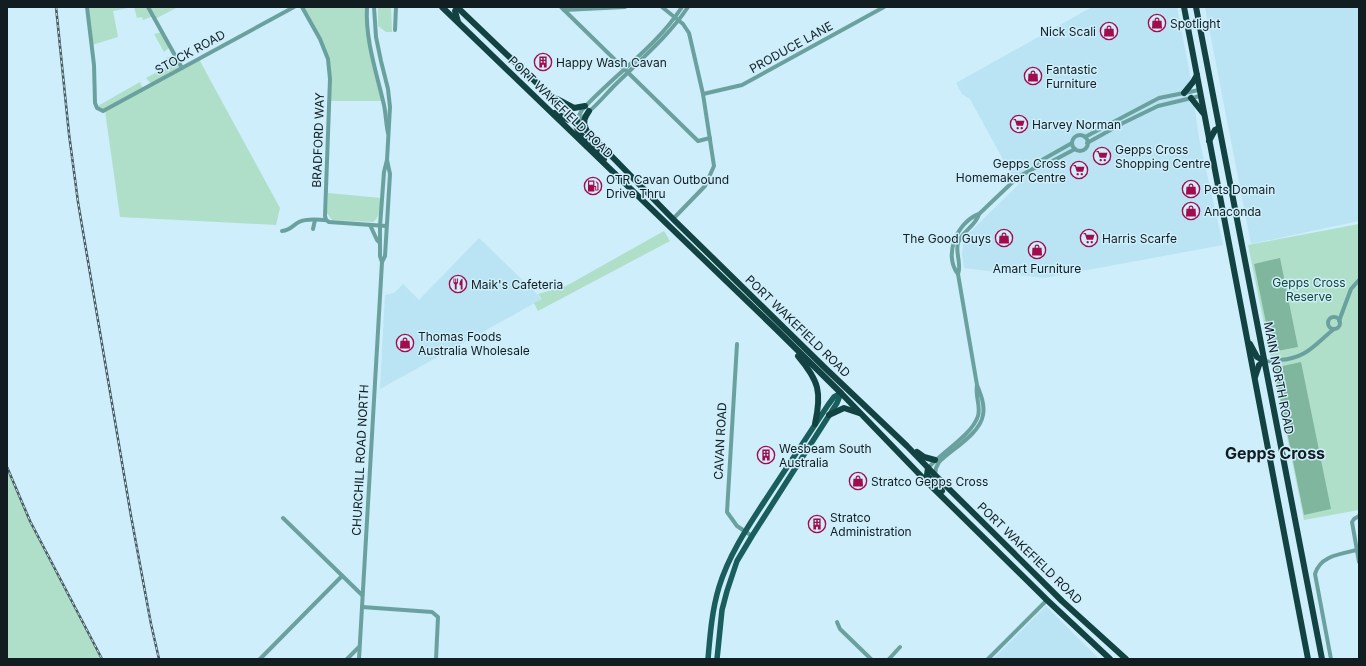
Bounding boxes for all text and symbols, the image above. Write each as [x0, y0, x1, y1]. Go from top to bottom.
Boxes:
shop icon: Spotlight [1147, 13, 1167, 33]
place label: Spotlight [1170, 16, 1220, 31]
street label: PRODUCE LANE [747, 18, 835, 76]
shop icon: Nick Scali [1099, 21, 1119, 41]
place label: Nick Scali [1040, 24, 1096, 39]
street label: STOCK ROAD [152, 27, 228, 77]
building icon: Happy Wash Cavan [533, 52, 553, 72]
street label: PORT WAKEFIELD ROAD [505, 53, 617, 161]
place label: Happy Wash Cavan [556, 55, 667, 70]
place label: Fantastic Furniture [1046, 62, 1098, 91]
shop icon: Fantastic Furniture [1023, 66, 1043, 86]
street label: BRADFORD WAY [309, 92, 327, 188]
supermarket icon: Harvey Norman [1009, 114, 1029, 134]
place label: Harvey Norman [1032, 117, 1121, 132]
place label: Gepps Cross Shopping Centre [1115, 142, 1211, 171]
supermarket icon: Gepps Cross Shopping Centre [1092, 146, 1112, 166]
place label: Gepps Cross Homemaker Centre [956, 156, 1066, 185]
supermarket icon: Gepps Cross Homemaker Centre [1069, 160, 1089, 180]
place label: OTR Cavan Outbound Drive Thru [606, 172, 729, 201]
fuel station icon: OTR Cavan Outbound Drive Thru [583, 176, 603, 196]
shop icon: Pets Domain [1181, 179, 1201, 199]
place label: Pets Domain [1204, 182, 1275, 197]
shop icon: Anaconda [1181, 201, 1201, 221]
place label: Anaconda [1204, 204, 1261, 219]
shop icon: The Good Guys [994, 228, 1014, 248]
supermarket icon: Harris Scarfe [1079, 228, 1099, 248]
place label: The Good Guys [903, 231, 991, 246]
place label: Harris Scarfe [1102, 231, 1177, 246]
shop icon: Amart Furniture [1027, 240, 1047, 260]
place label: Amart Furniture [993, 261, 1081, 276]
street label: PORT WAKEFIELD ROAD [742, 272, 854, 380]
restaurant icon: Maik's Cafeteria [448, 274, 468, 294]
park label: Gepps Cross Reserve [1272, 275, 1346, 304]
place label: Maik's Cafeteria [471, 277, 563, 292]
street label: MAIN NORTH ROAD [1261, 321, 1297, 435]
place label: Thomas Foods Australia Wholesale [418, 329, 530, 358]
shop icon: Thomas Foods Australia Wholesale [395, 333, 415, 353]
street label: CHURCHILL ROAD NORTH [349, 384, 371, 536]
street label: CAVAN ROAD [710, 402, 730, 480]
place label: Wesbeam South Australia [779, 441, 872, 470]
district label: Gepps Cross [1225, 443, 1325, 463]
building icon: Wesbeam South Australia [756, 445, 776, 465]
shop icon: Stratco Gepps Cross [848, 471, 868, 491]
place label: Stratco Gepps Cross [871, 474, 988, 489]
street label: PORT WAKEFIELD ROAD [974, 499, 1086, 607]
place label: Stratco Administration [830, 510, 912, 539]
building icon: Stratco Administration [807, 514, 827, 534]

